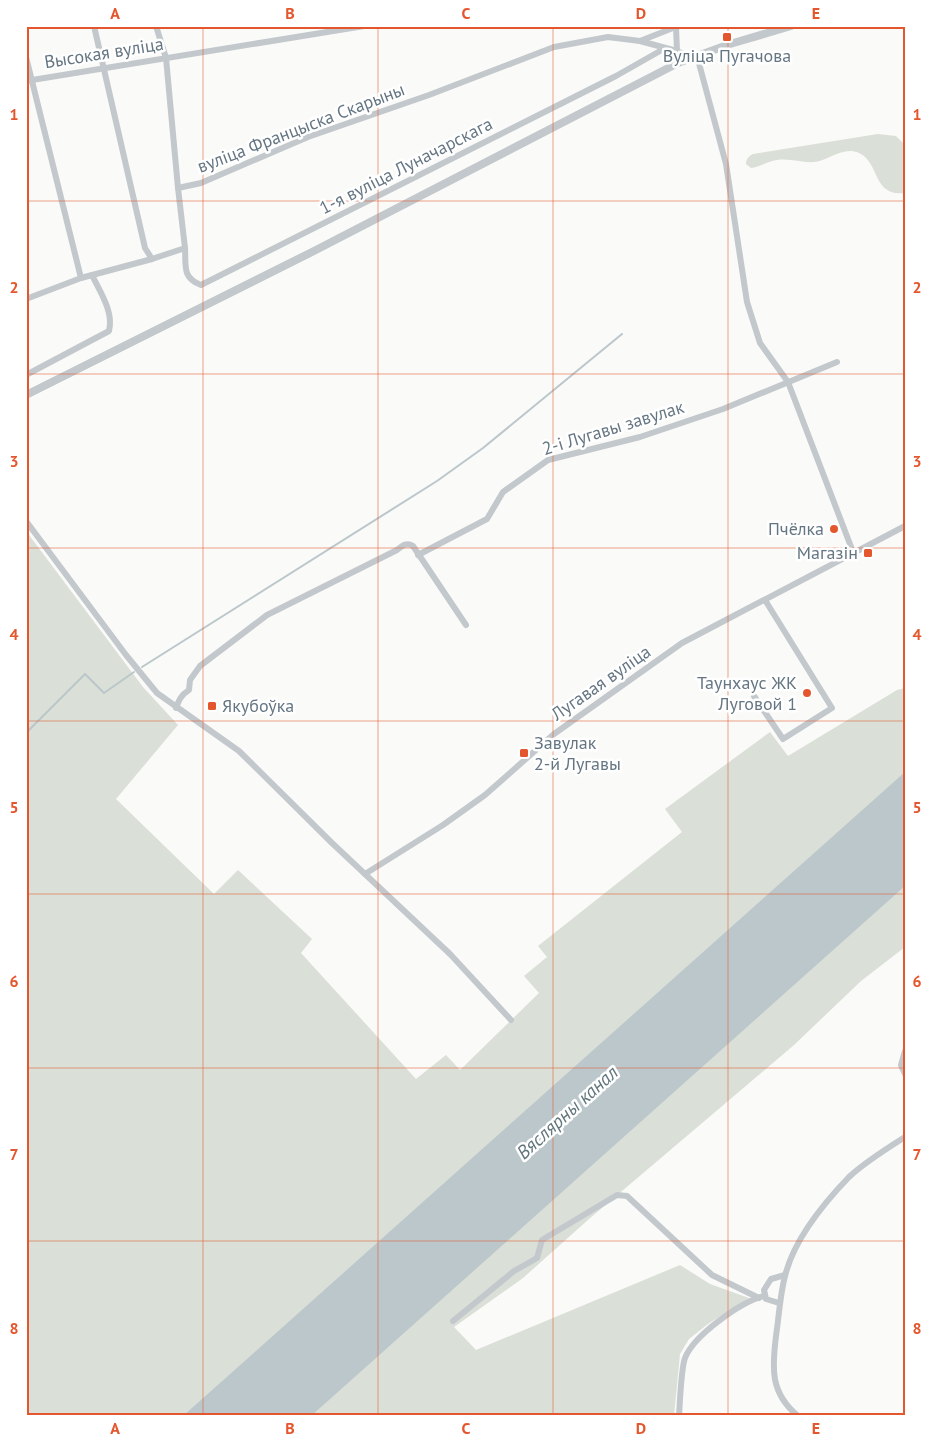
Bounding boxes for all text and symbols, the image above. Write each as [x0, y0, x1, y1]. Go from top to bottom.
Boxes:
text: A [110, 3, 120, 23]
text: B [285, 3, 295, 23]
text: C [462, 3, 471, 23]
text: D [636, 3, 646, 23]
text: E [812, 3, 820, 23]
marker: Вуліца Пугачова [721, 31, 733, 43]
street label: Высокая вуліца [43, 32, 165, 73]
place label: Вуліца Пугачова [663, 44, 791, 67]
street label: вуліца Францыска Скарыны [194, 77, 408, 178]
text: 1 [9, 104, 19, 124]
text: 1 [912, 104, 922, 124]
street label: 1-я вуліца Луначарскага [315, 112, 496, 219]
text: 2 [9, 277, 19, 297]
text: 2 [912, 277, 922, 297]
street label: 2-і Лугавы завулак [539, 395, 687, 460]
text: 3 [9, 451, 19, 471]
text: 3 [912, 451, 922, 471]
place label: Пчёлка [768, 517, 824, 540]
marker: Пчёлка [828, 523, 840, 535]
place label: Магазін [797, 541, 858, 564]
marker: Магазін [862, 547, 874, 559]
text: 4 [9, 624, 19, 644]
text: 4 [912, 624, 922, 644]
street label: Лугавая вуліца [546, 640, 655, 726]
place label: Таунхаус ЖК Луговой 1 [697, 671, 797, 715]
marker: Таунхаус ЖК Луговой 1 [801, 687, 813, 699]
place label: Якубоўка [222, 694, 294, 717]
marker: Якубоўка [206, 700, 218, 712]
place label: Завулак 2-й Лугавы [534, 731, 621, 775]
marker: Завулак 2-й Лугавы [518, 747, 530, 759]
text: 5 [9, 797, 19, 817]
text: 5 [912, 797, 922, 817]
text: 6 [9, 971, 19, 991]
text: 6 [912, 971, 922, 991]
water label: Вяслярны канал [511, 1060, 623, 1164]
text: 7 [9, 1144, 19, 1164]
text: 7 [912, 1144, 922, 1164]
text: 8 [9, 1318, 19, 1338]
text: 8 [912, 1318, 922, 1338]
text: A [110, 1418, 120, 1438]
text: B [285, 1418, 295, 1438]
text: C [462, 1418, 471, 1438]
text: D [636, 1418, 646, 1438]
text: E [812, 1418, 820, 1438]

